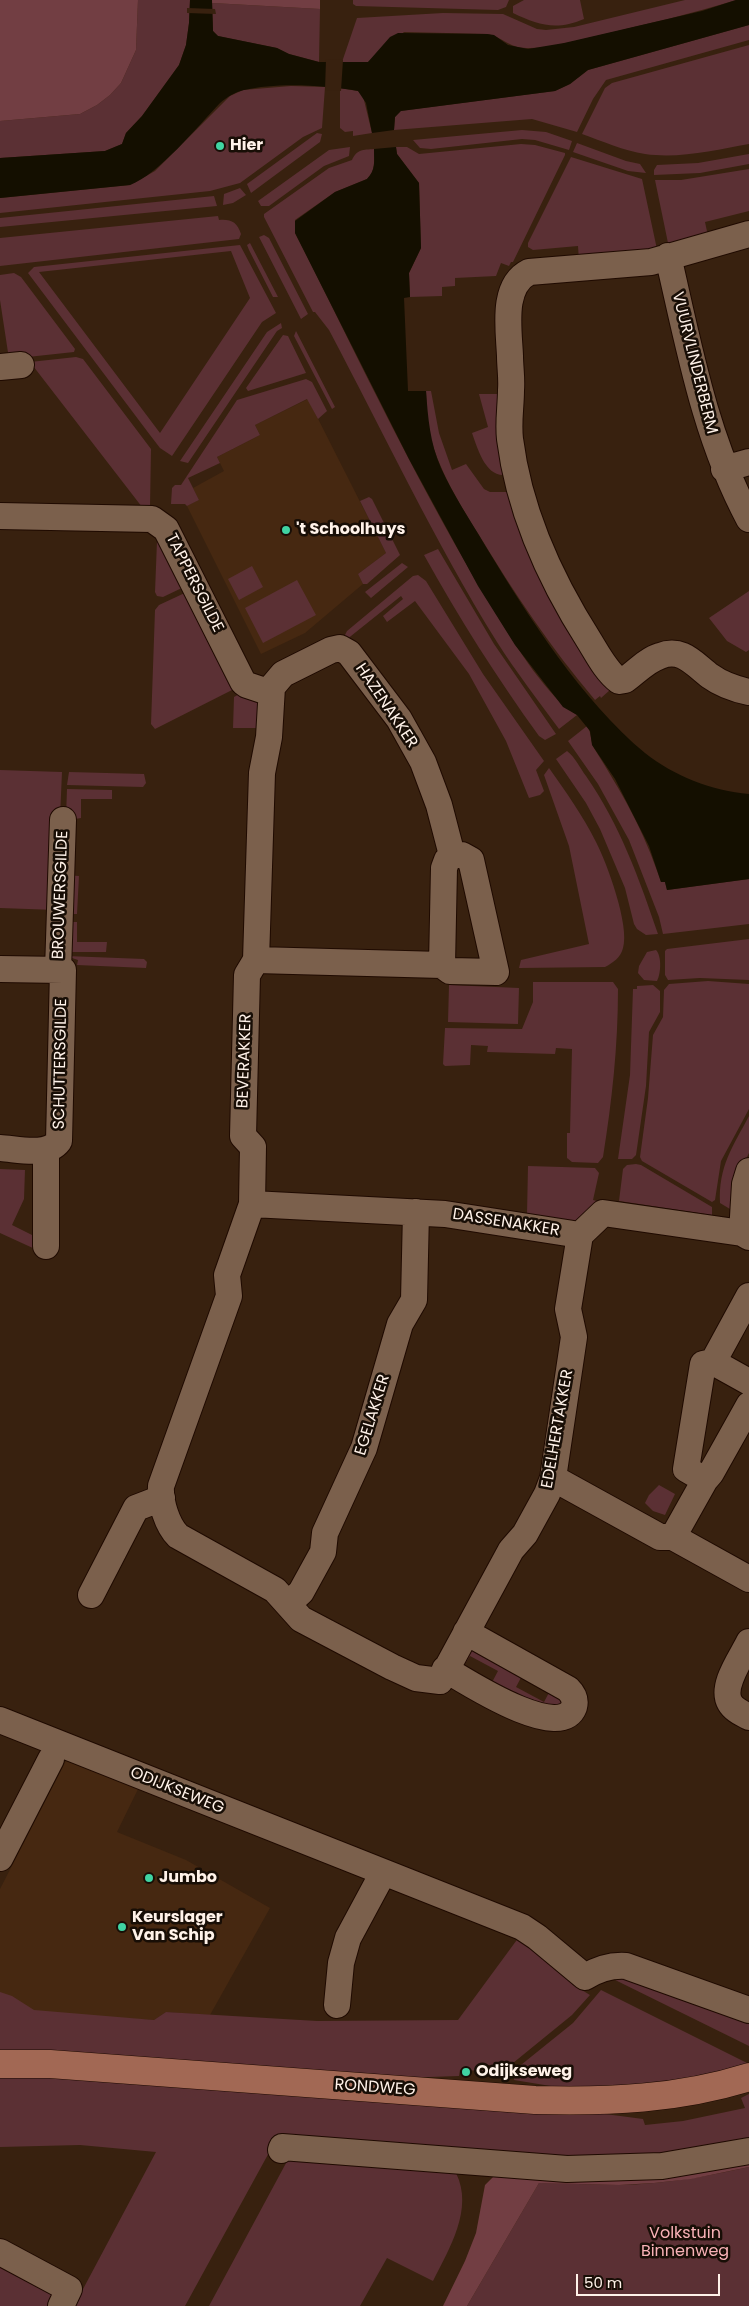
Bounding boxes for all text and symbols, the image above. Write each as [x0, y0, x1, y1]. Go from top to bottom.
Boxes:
place label: Hier [230, 136, 263, 156]
marker: Hier [214, 140, 226, 152]
street label: VUURVLINDERBERM [667, 290, 721, 436]
place label: 't Schoolhuys [296, 520, 405, 540]
marker: 't Schoolhuys [280, 524, 292, 536]
street label: TAPPERSGILDE [161, 530, 227, 636]
street label: HAZENAKKER [351, 660, 421, 752]
street label: BROUWERSGILDE [49, 830, 73, 960]
street label: SCHUTTERSGILDE [50, 998, 72, 1130]
street label: BEVERAKKER [234, 1013, 256, 1109]
street label: DASSENAKKER [451, 1205, 561, 1241]
street label: EDELHERTAKKER [538, 1368, 578, 1490]
street label: EGELAKKER [352, 1372, 394, 1458]
street label: ODIJKSEWEG [127, 1763, 227, 1819]
place label: Jumbo [159, 1868, 217, 1888]
marker: Jumbo [143, 1872, 155, 1884]
place label: Keurslager Van Schip [132, 1908, 223, 1946]
marker: Keurslager Van Schip [116, 1921, 128, 1933]
place label: Odijkseweg [476, 2062, 572, 2082]
marker: Odijkseweg [460, 2066, 472, 2078]
street label: RONDWEG [334, 2076, 416, 2100]
park label: Volkstuin Binnenweg [641, 2224, 729, 2262]
scale bar [579, 2264, 723, 2296]
text: 50 m [584, 2272, 622, 2293]

